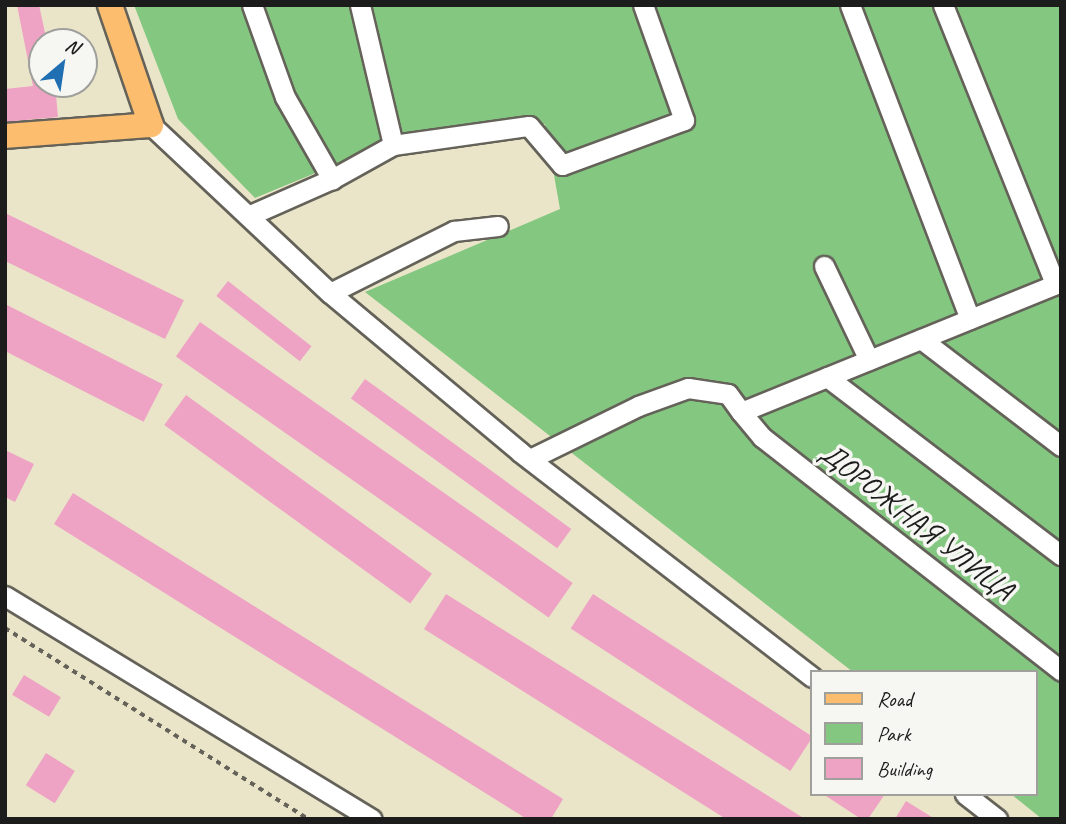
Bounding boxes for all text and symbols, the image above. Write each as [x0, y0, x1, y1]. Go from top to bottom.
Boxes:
north arrow [28, 28, 98, 98]
text: N [61, 33, 83, 60]
street label: ДОРОЖНАЯ УЛИЦА [813, 434, 1021, 608]
legend [810, 670, 1038, 796]
text: Road [877, 686, 912, 712]
text: Park [877, 721, 910, 747]
text: Building [877, 756, 932, 782]

